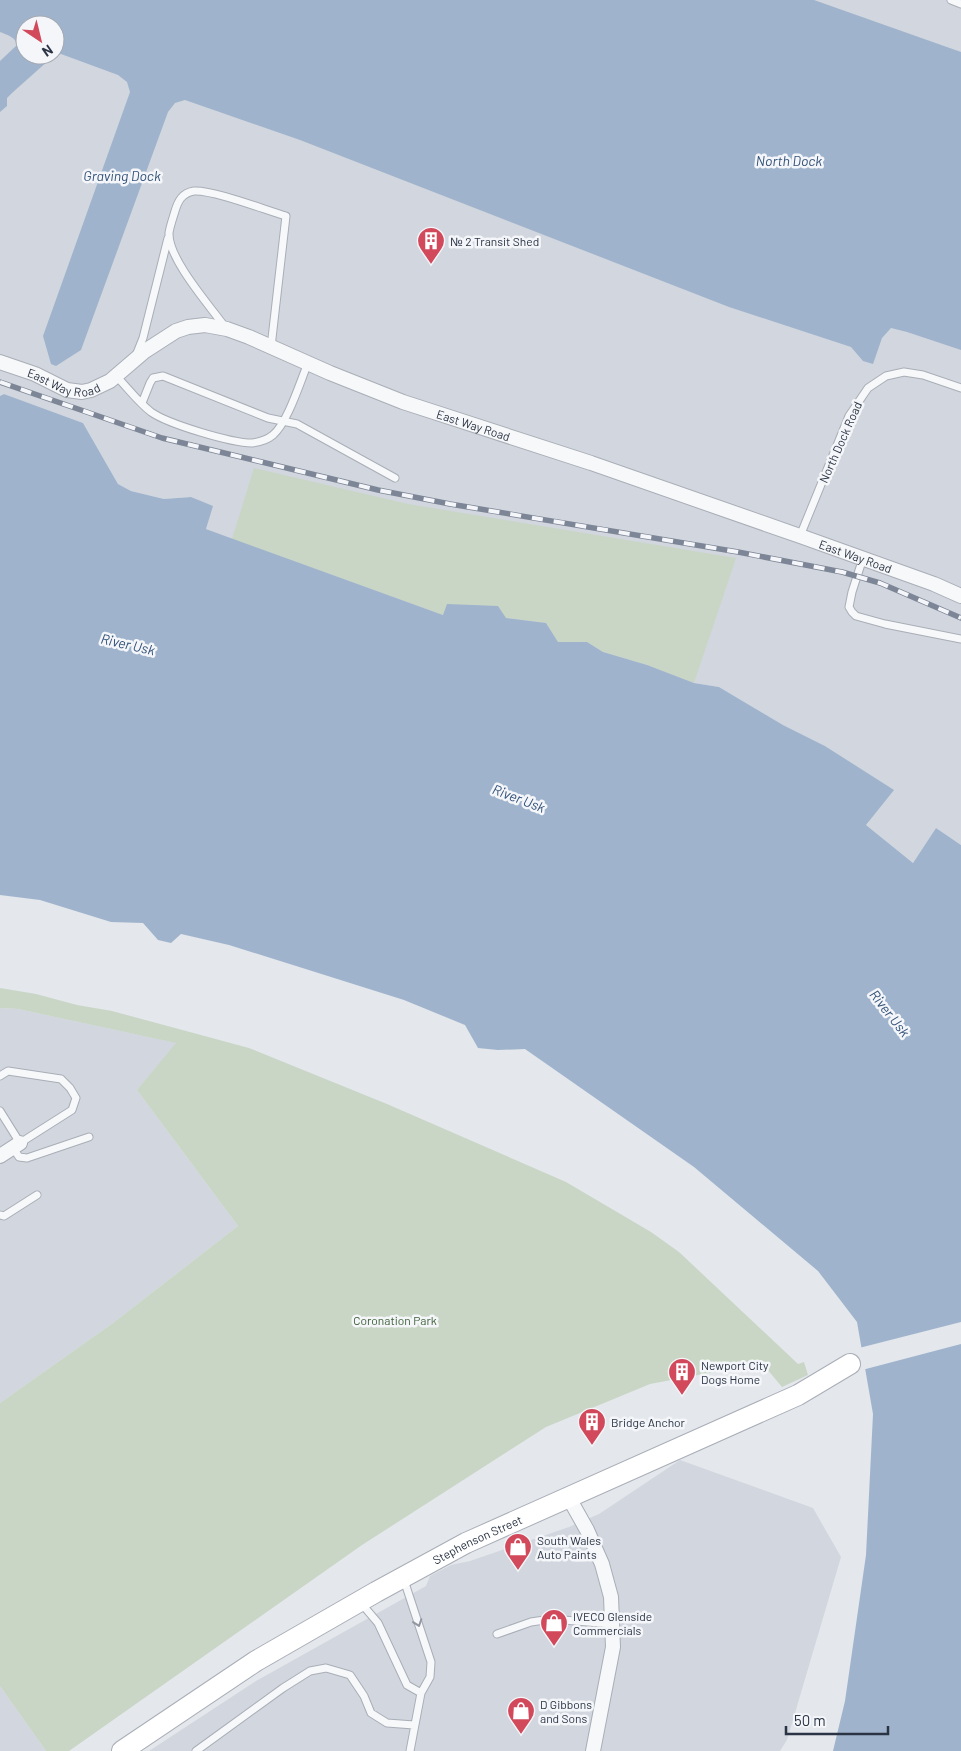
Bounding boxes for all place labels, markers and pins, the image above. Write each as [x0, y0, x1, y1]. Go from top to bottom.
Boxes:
building icon: № 2 Transit Shed [416, 226, 446, 265]
place label: № 2 Transit Shed [450, 234, 539, 248]
building icon: Newport City Dogs Home [667, 1357, 697, 1396]
place label: Newport City Dogs Home [701, 1358, 769, 1386]
building icon: Bridge Anchor [577, 1407, 607, 1446]
place label: Bridge Anchor [611, 1415, 686, 1429]
shop icon: South Wales Auto Paints [503, 1532, 533, 1571]
place label: South Wales Auto Paints [537, 1533, 601, 1561]
shop icon: IVECO Glenside Commercials [539, 1608, 569, 1647]
place label: IVECO Glenside Commercials [573, 1609, 652, 1637]
shop icon: D Gibbons and Sons [506, 1696, 536, 1735]
place label: D Gibbons and Sons [540, 1697, 592, 1725]

